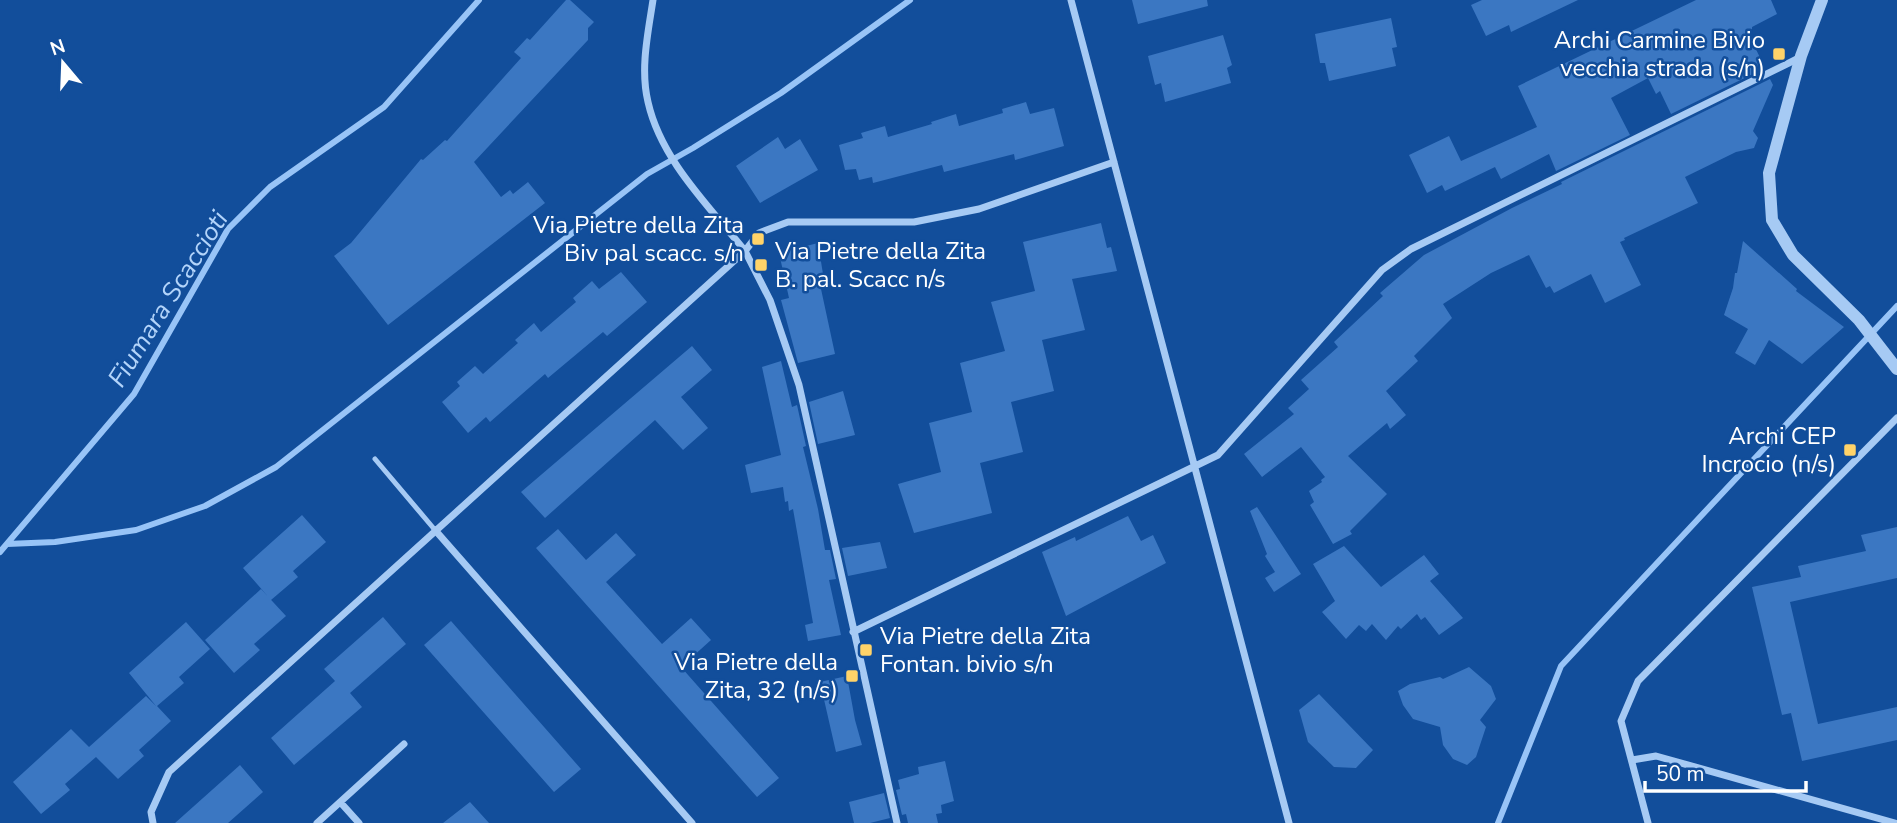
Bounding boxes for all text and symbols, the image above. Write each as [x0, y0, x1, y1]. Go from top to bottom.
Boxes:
place label: Archi Carmine Bivio vecchia strada (s/n) [1554, 24, 1765, 84]
north arrow [28, 28, 98, 98]
text: N [47, 33, 69, 62]
marker: Archi Carmine Bivio vecchia strada (s/n) [1771, 46, 1787, 62]
water label: Fiumara Scaccioti [100, 203, 237, 394]
place label: Via Pietre della Zita Biv pal scacc. s/n [532, 209, 744, 269]
marker: Via Pietre della Zita Biv pal scacc. s/n [750, 231, 766, 247]
place label: Via Pietre della Zita B. pal. Scacc n/s [774, 235, 986, 295]
marker: Via Pietre della Zita B. pal. Scacc n/s [753, 257, 769, 273]
place label: Archi CEP Incrocio (n/s) [1701, 420, 1836, 480]
marker: Archi CEP Incrocio (n/s) [1842, 442, 1858, 458]
place label: Via Pietre della Zita Fontan. bivio s/n [879, 620, 1091, 680]
marker: Via Pietre della Zita Fontan. bivio s/n [858, 642, 874, 658]
place label: Via Pietre della Zita, 32 (n/s) [673, 646, 838, 706]
marker: Via Pietre della Zita, 32 (n/s) [844, 668, 860, 684]
scale bar [1645, 750, 1806, 794]
text: 50 m [1656, 760, 1705, 788]

